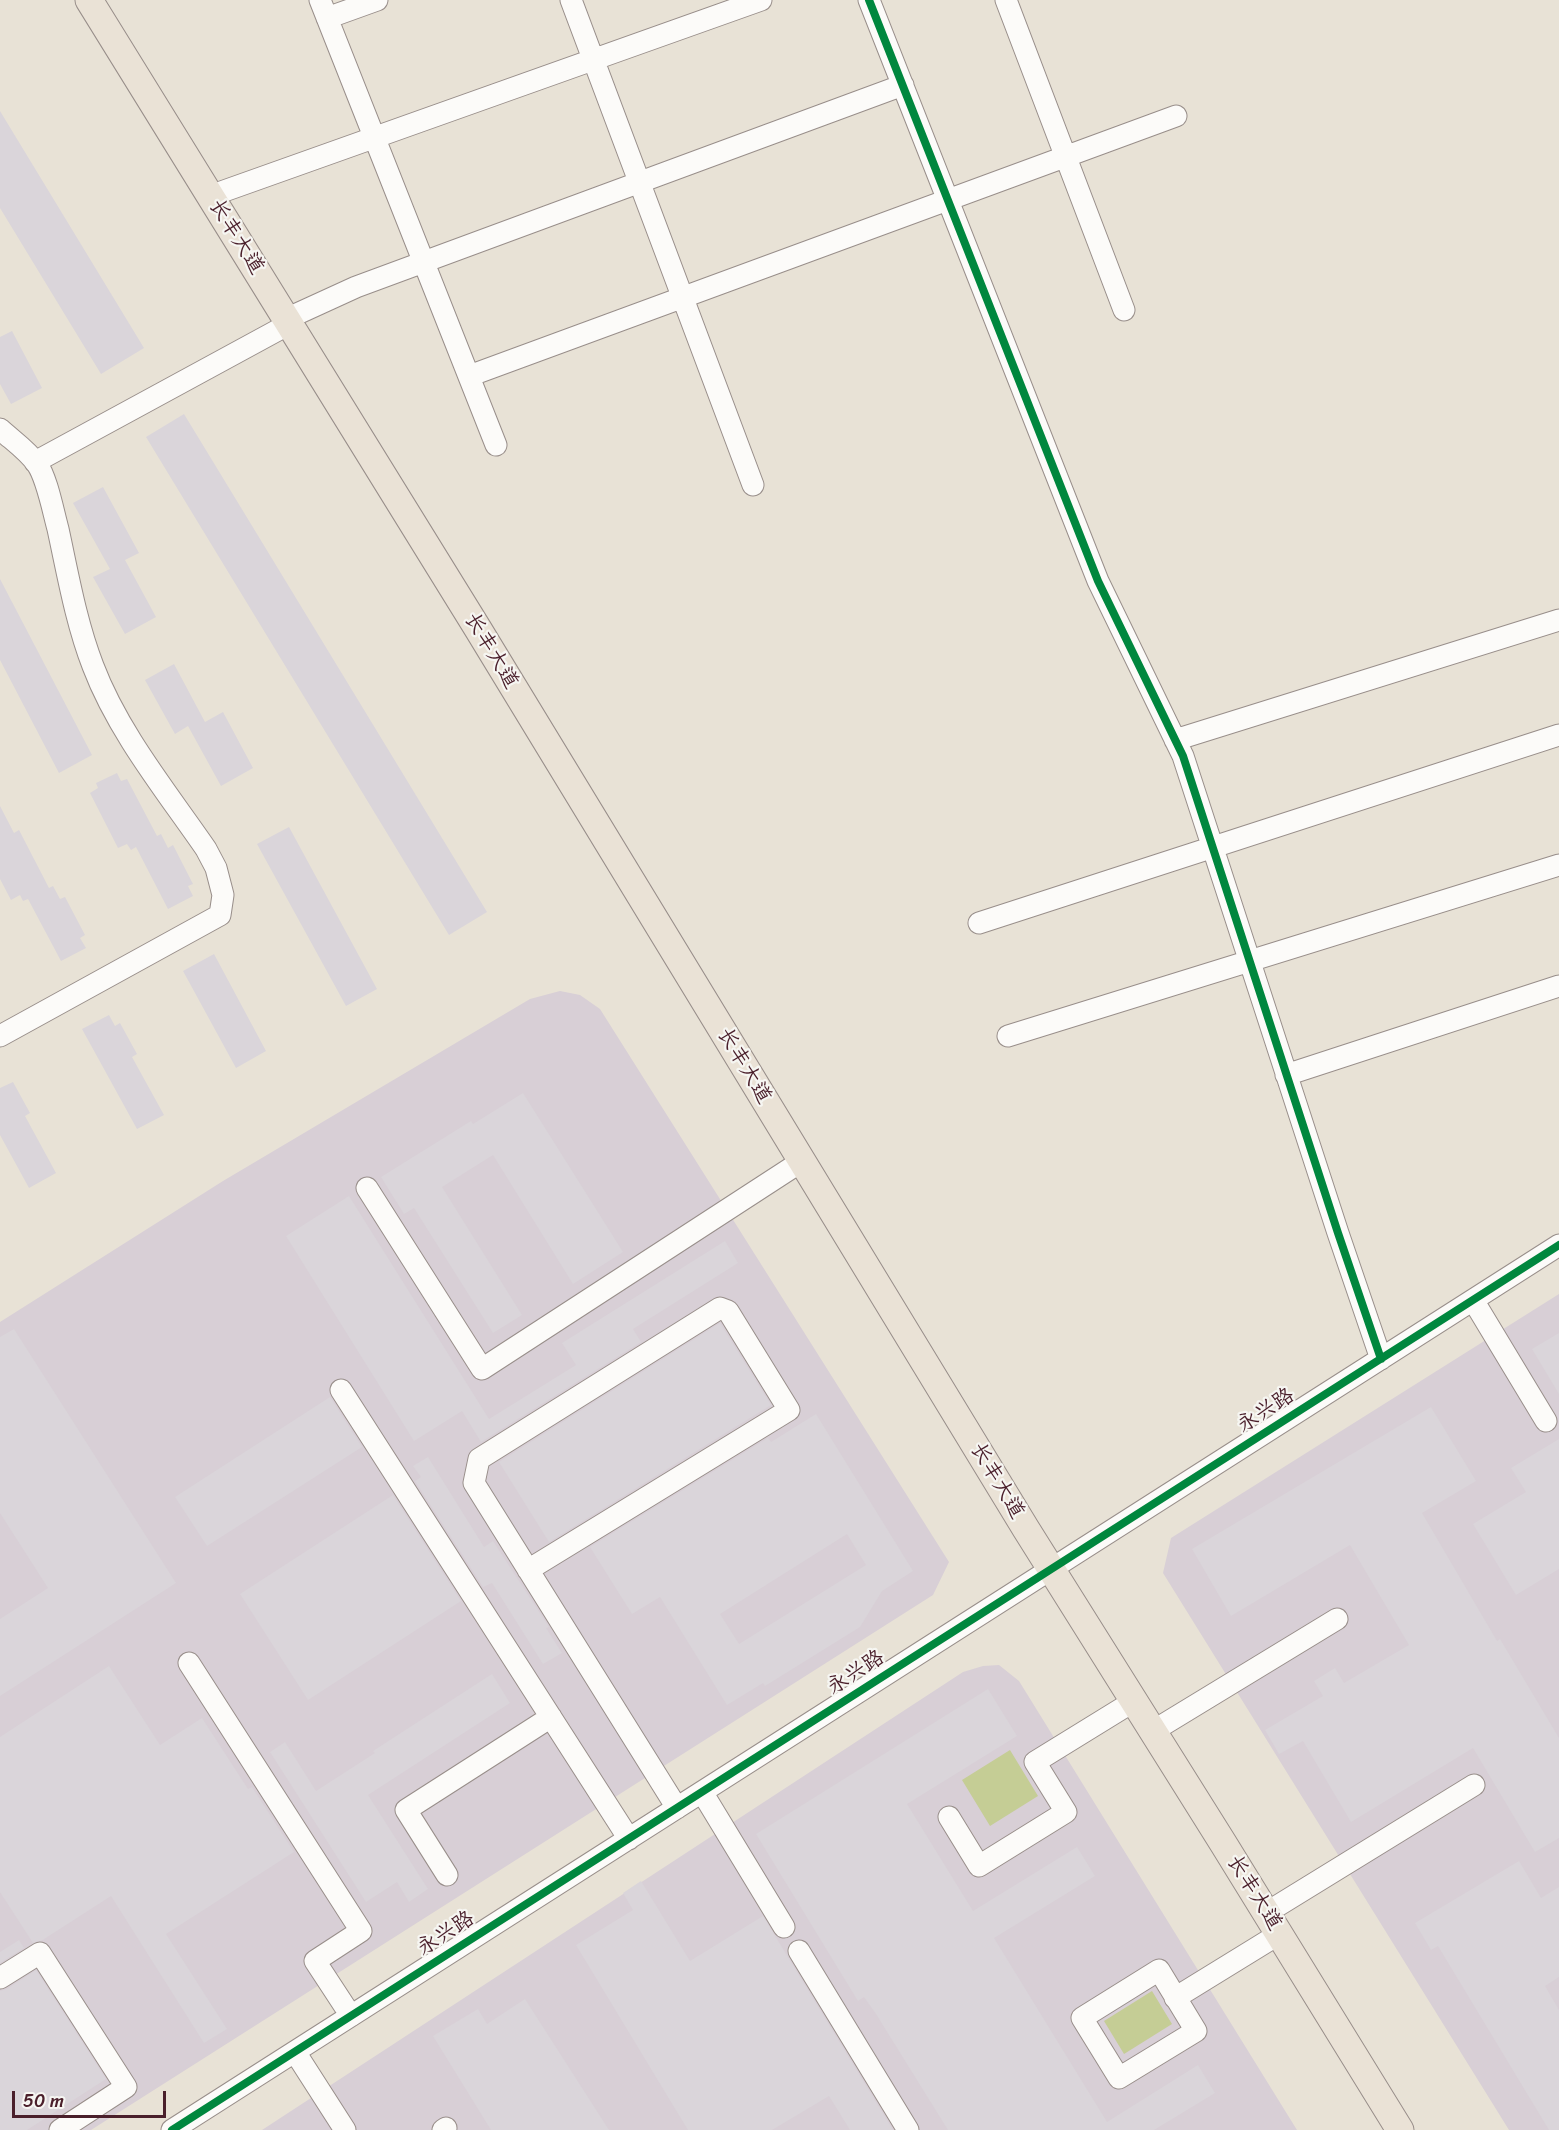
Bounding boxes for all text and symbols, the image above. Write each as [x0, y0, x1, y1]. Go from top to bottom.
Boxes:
street label: 长丰大道 [203, 195, 269, 279]
street label: 长丰大道 [459, 609, 523, 693]
street label: 长丰大道 [712, 1024, 776, 1108]
street label: 永兴路 [1233, 1383, 1299, 1439]
street label: 长丰大道 [965, 1439, 1029, 1523]
street label: 永兴路 [823, 1645, 889, 1701]
street label: 长丰大道 [1221, 1851, 1287, 1935]
street label: 永兴路 [413, 1906, 479, 1962]
scale bar [15, 2079, 170, 2117]
text: 50 m [23, 2085, 64, 2117]

